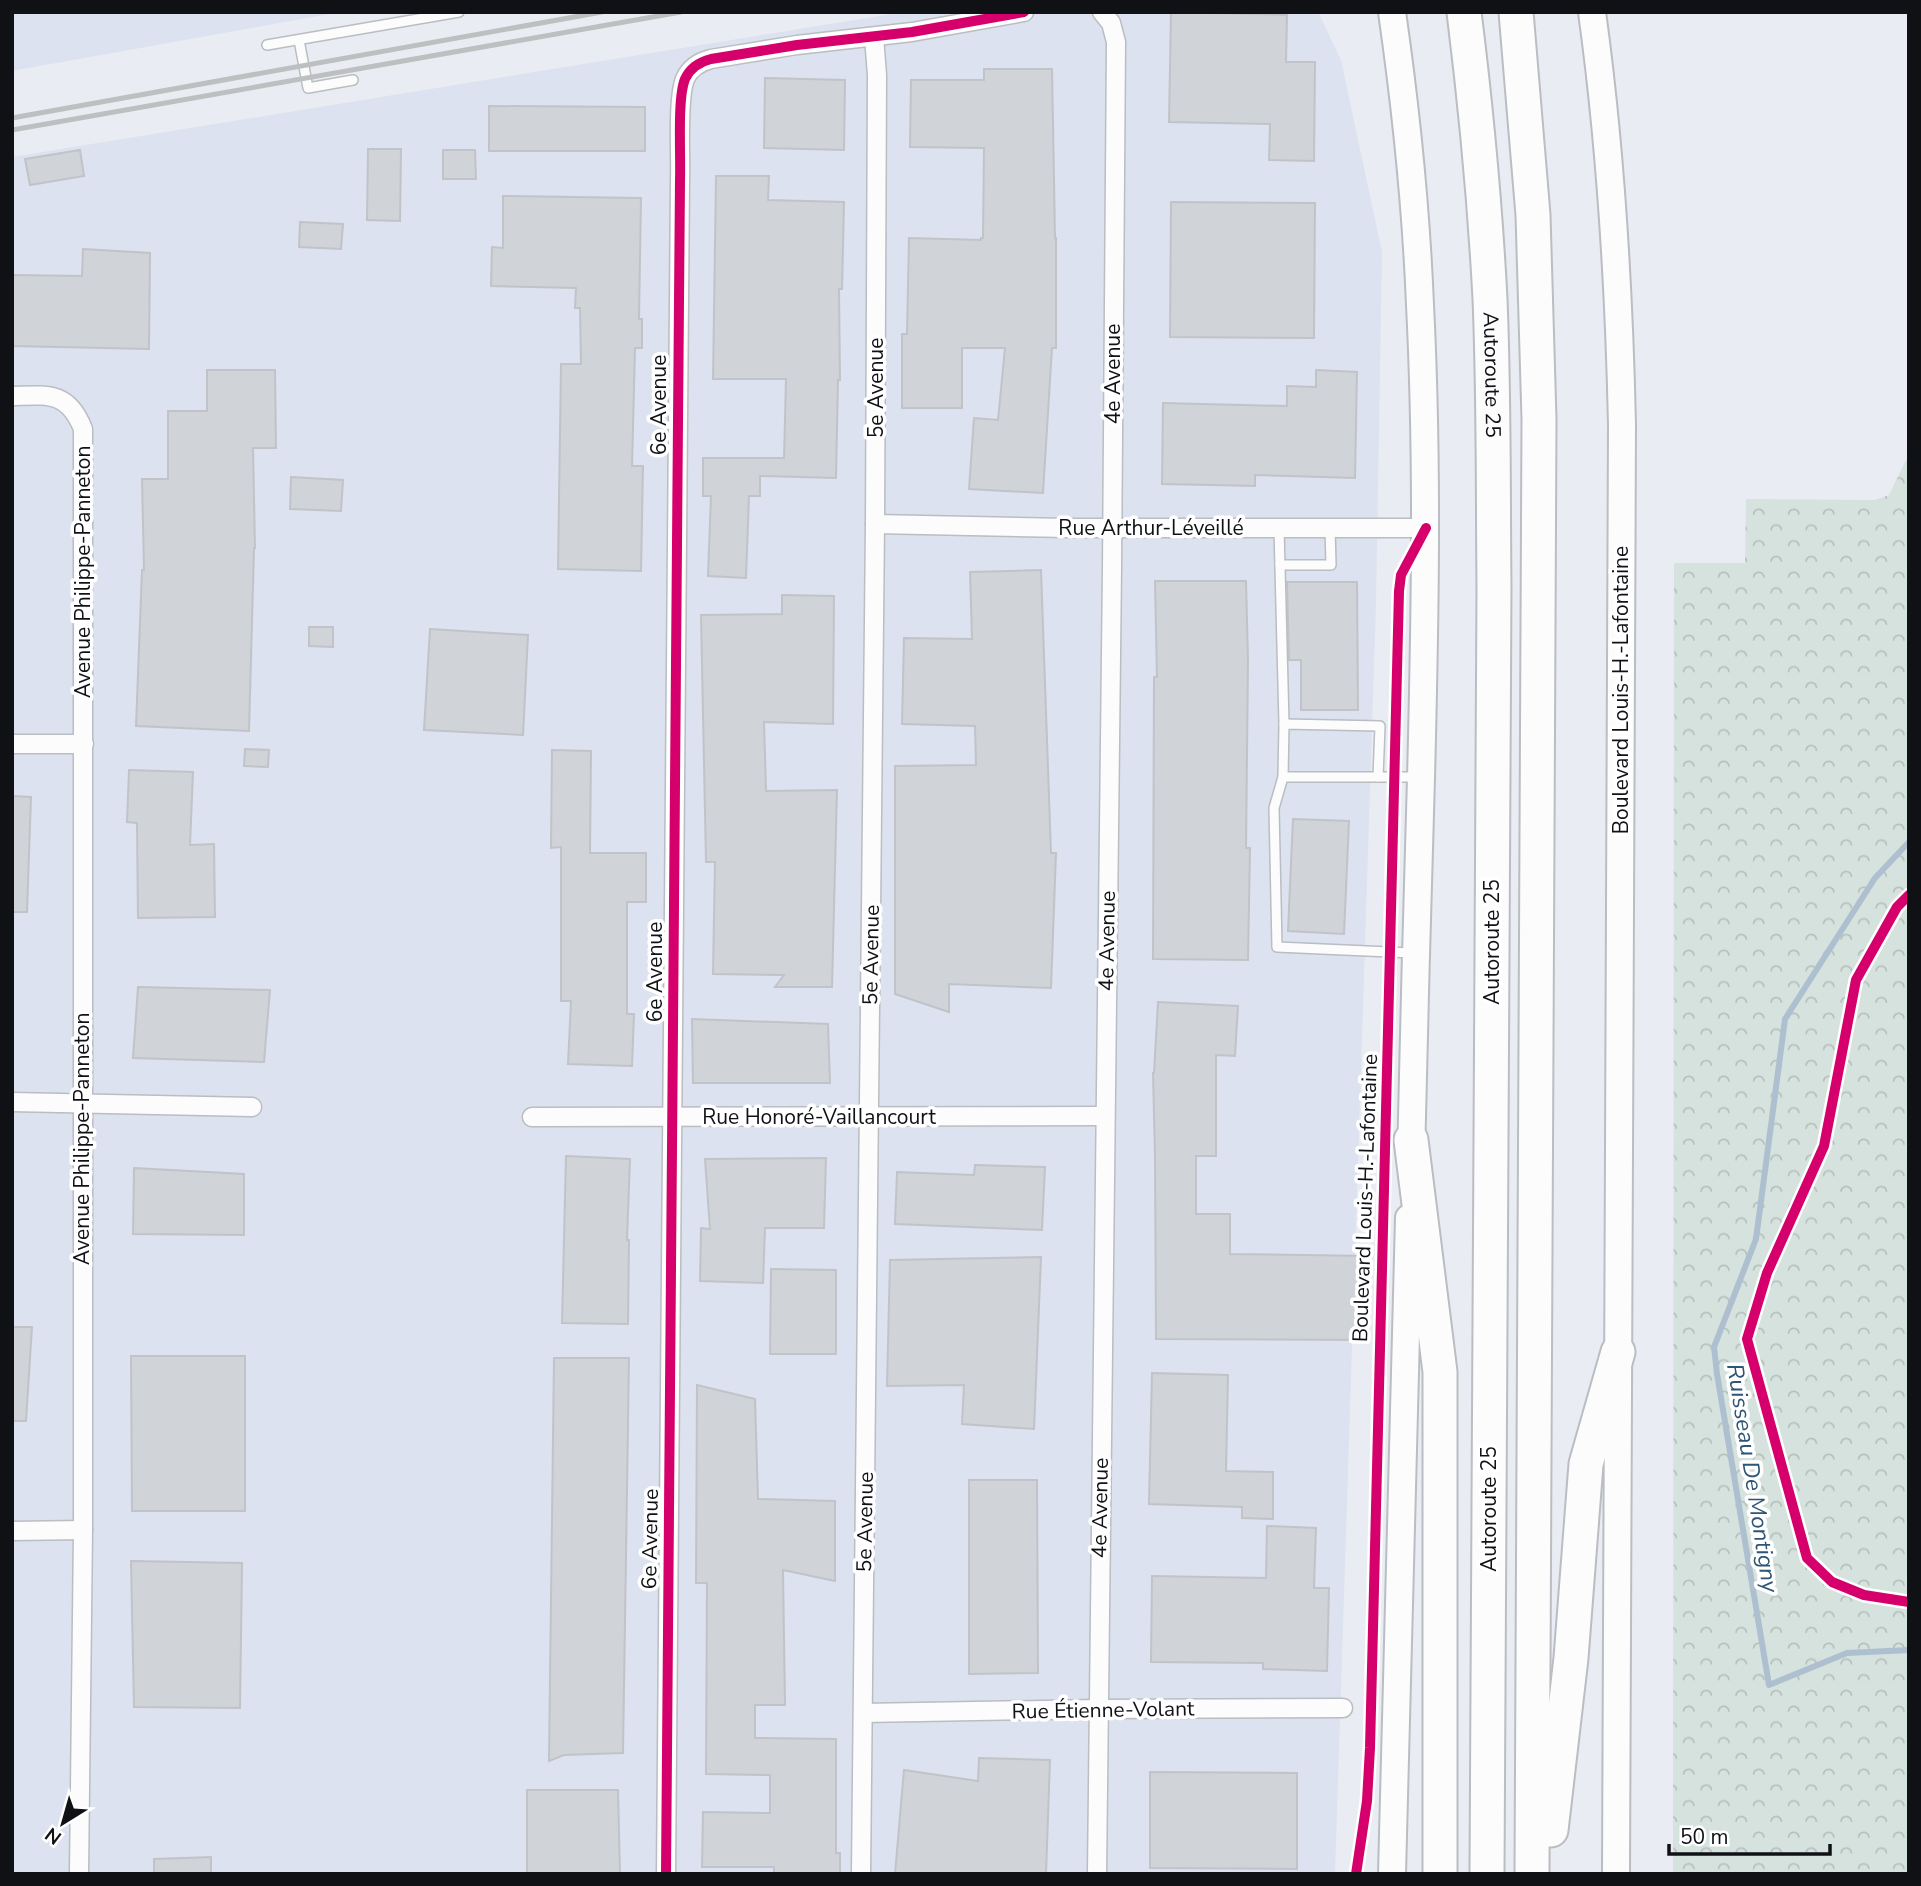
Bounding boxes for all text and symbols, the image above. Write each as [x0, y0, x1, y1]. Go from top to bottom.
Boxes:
street label: Autoroute 25 [1477, 311, 1507, 438]
street label: 4e Avenue [1099, 324, 1127, 424]
street label: 5e Avenue [862, 338, 890, 438]
street label: 6e Avenue [645, 355, 673, 455]
street label: Avenue Philippe-Panneton [69, 446, 97, 698]
street label: Rue Arthur-Léveillé [1058, 514, 1244, 542]
street label: Boulevard Louis-H.-Lafontaine [1607, 546, 1635, 834]
street label: Autoroute 25 [1478, 879, 1506, 1005]
street label: 4e Avenue [1092, 890, 1122, 992]
street label: 5e Avenue [856, 904, 886, 1006]
street label: 6e Avenue [641, 922, 669, 1022]
street label: Avenue Philippe-Panneton [68, 1013, 96, 1265]
street label: Boulevard Louis-H.-Lafontaine [1346, 1053, 1384, 1343]
street label: Rue Honoré-Vaillancourt [702, 1103, 936, 1131]
water label: Ruisseau De Montigny [1719, 1361, 1786, 1596]
street label: Autoroute 25 [1475, 1446, 1503, 1572]
street label: 4e Avenue [1085, 1457, 1115, 1559]
street label: 5e Avenue [850, 1471, 880, 1573]
street label: 6e Avenue [635, 1488, 665, 1590]
street label: Rue Étienne-Volant [1011, 1694, 1195, 1726]
north arrow [28, 1788, 98, 1858]
scale bar [1669, 1812, 1830, 1856]
text: N [40, 1821, 67, 1850]
text: 50 m [1680, 1823, 1729, 1851]

